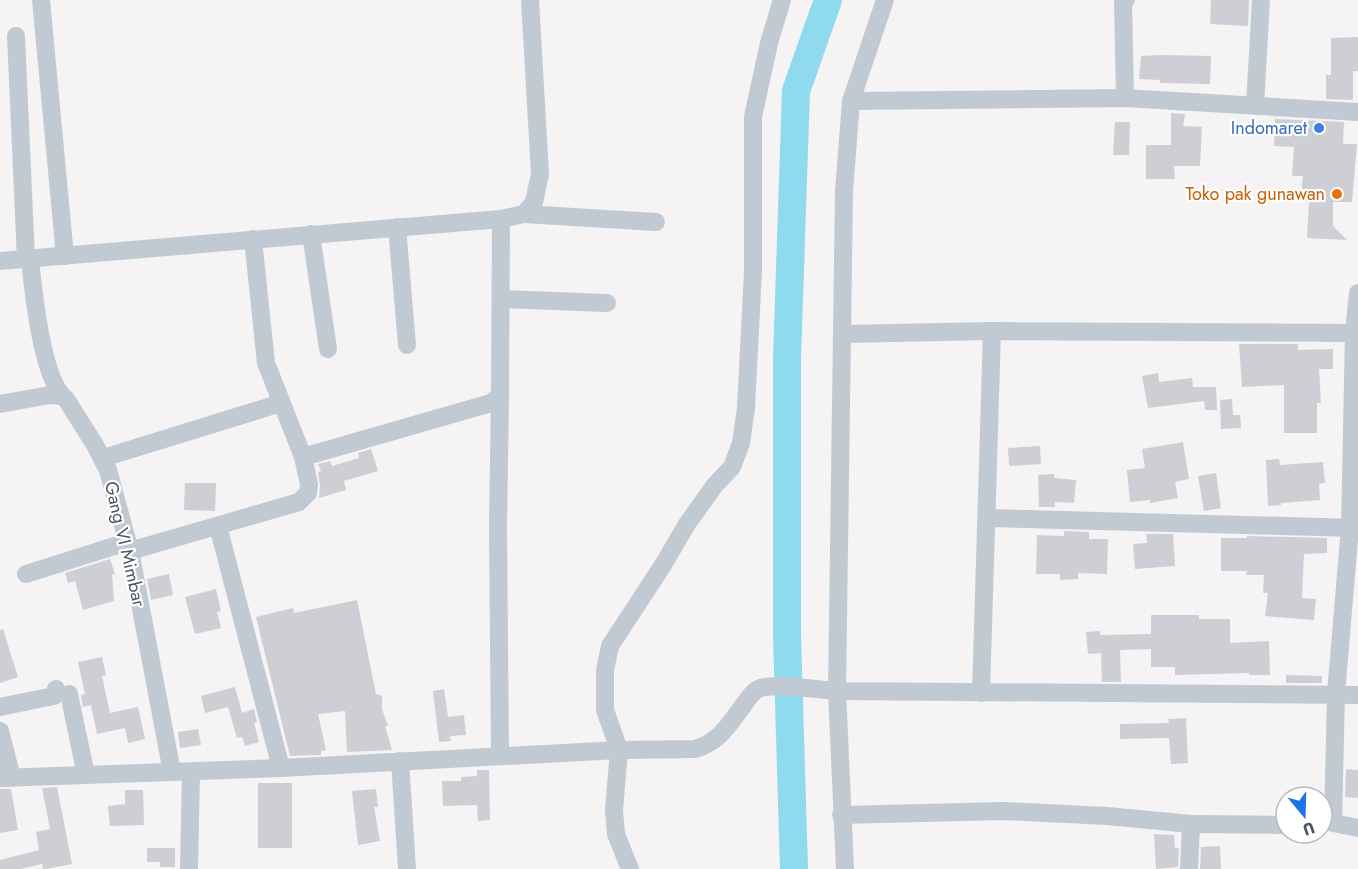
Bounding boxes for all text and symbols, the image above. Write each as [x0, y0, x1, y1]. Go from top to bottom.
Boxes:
place label: Indomaret [1231, 115, 1308, 141]
marker: Indomaret [1312, 121, 1326, 135]
place label: Toko pak gunawan [1185, 181, 1325, 207]
marker: Toko pak gunawan [1330, 187, 1344, 201]
street label: Gang VI Mimbar [98, 479, 152, 610]
north arrow [1274, 785, 1334, 845]
text: U [1300, 816, 1318, 841]

